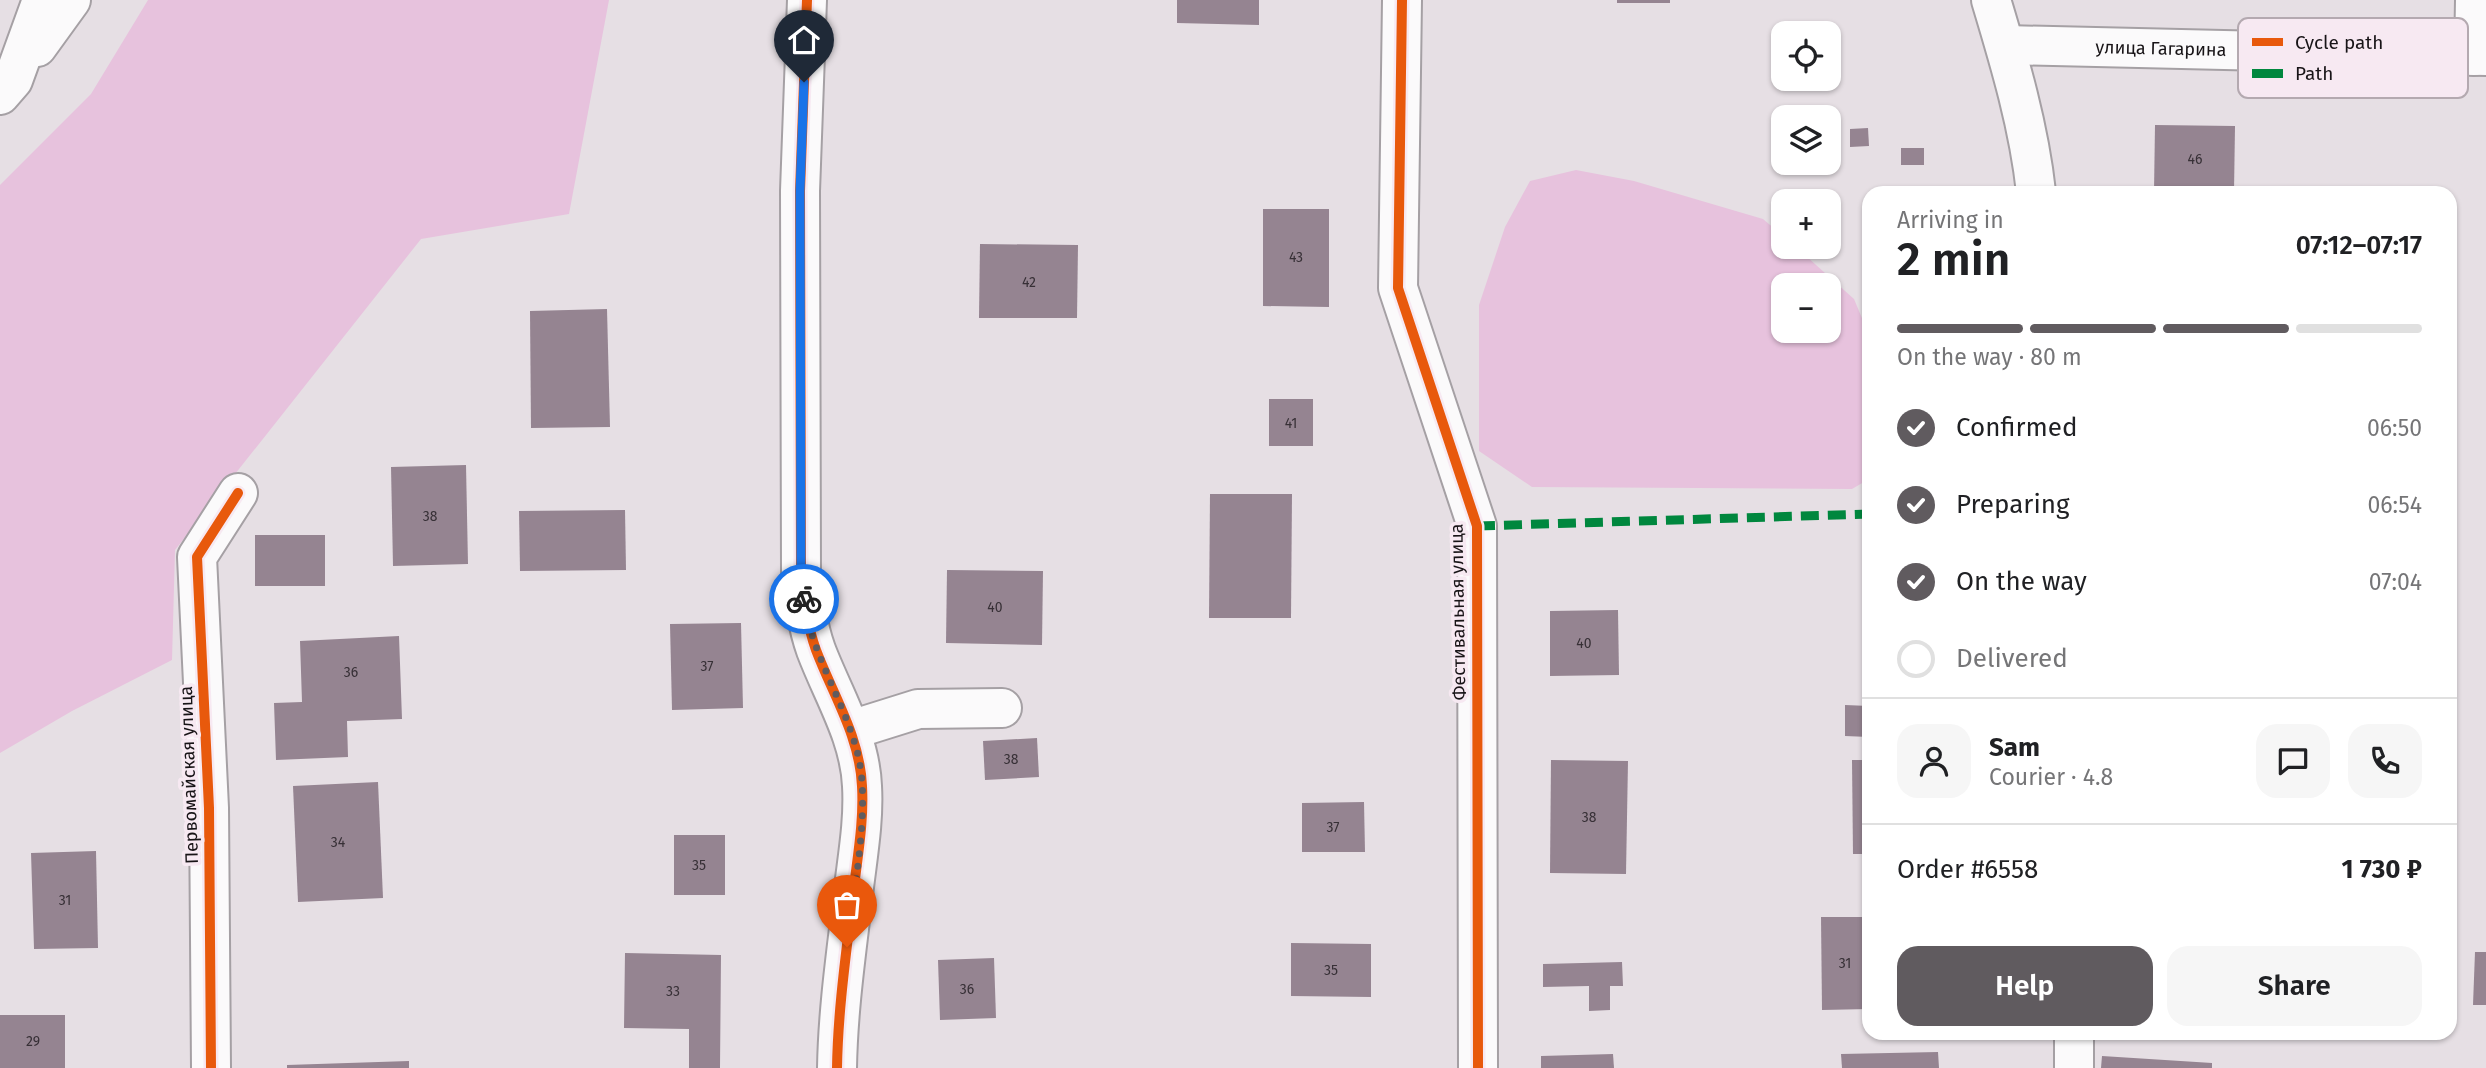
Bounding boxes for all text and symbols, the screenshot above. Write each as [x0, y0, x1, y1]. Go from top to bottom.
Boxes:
pin [774, 10, 834, 82]
legend [2238, 18, 2468, 98]
icon: home [785, 21, 823, 59]
map controls [1771, 21, 1841, 343]
button: locate [1771, 21, 1841, 91]
text: Cycle path [2295, 31, 2383, 54]
street label: улица Гагарина [2095, 36, 2227, 61]
text: Path [2295, 62, 2333, 85]
button: layers [1771, 105, 1841, 175]
house number: 46 [2188, 151, 2202, 168]
button: + [1771, 189, 1841, 259]
text: Arriving in [1897, 206, 2004, 234]
text: 07:12–07:17 [2296, 230, 2422, 261]
text: 2 min [1897, 232, 2010, 287]
house number: 43 [1289, 249, 1303, 266]
button: − [1771, 273, 1841, 343]
house number: 42 [1022, 274, 1036, 291]
text: On the way · 80 m [1897, 343, 2082, 371]
icon: check [1897, 409, 1935, 447]
text: Confirmed [1956, 412, 2077, 443]
text: 06:50 [2367, 414, 2422, 442]
house number: 41 [1285, 415, 1297, 432]
icon: check [1897, 486, 1935, 524]
text: Preparing [1956, 489, 2069, 520]
text: 06:54 [2368, 491, 2422, 519]
house number: 38 [423, 508, 438, 525]
street label: Фестивальная улица [1445, 523, 1471, 701]
icon: check [1897, 563, 1935, 601]
courier [769, 564, 839, 634]
text: On the way [1956, 566, 2087, 597]
text: 07:04 [2369, 568, 2422, 596]
icon: bike [785, 580, 823, 618]
house number: 40 [987, 599, 1003, 616]
house number: 40 [1576, 635, 1592, 652]
text: Delivered [1956, 643, 2068, 674]
house number: 37 [700, 658, 714, 675]
house number: 36 [344, 664, 358, 681]
street label: Первомайская улица [175, 686, 203, 864]
button: person [1897, 724, 1971, 798]
button: chat [2256, 724, 2330, 798]
button: phone [2348, 724, 2422, 798]
text: Sam [1989, 732, 2040, 763]
house number: 38 [1004, 751, 1019, 768]
text: Courier · 4.8 [1989, 763, 2113, 791]
house number: 38 [1582, 809, 1597, 826]
house number: 37 [1326, 819, 1340, 836]
house number: 34 [331, 834, 346, 851]
text: Order #6558 [1897, 854, 2038, 885]
text: 1 730 ₽ [2341, 854, 2422, 885]
house number: 35 [692, 857, 706, 874]
pin [817, 875, 877, 947]
icon: bag [828, 886, 866, 924]
house number: 31 [59, 892, 71, 909]
button: Help [1897, 946, 2153, 1026]
button: Share [2167, 946, 2422, 1026]
house number: 31 [1839, 955, 1851, 972]
house number: 35 [1324, 962, 1338, 979]
house number: 36 [960, 981, 974, 998]
house number: 33 [666, 983, 680, 1000]
house number: 29 [26, 1033, 40, 1050]

